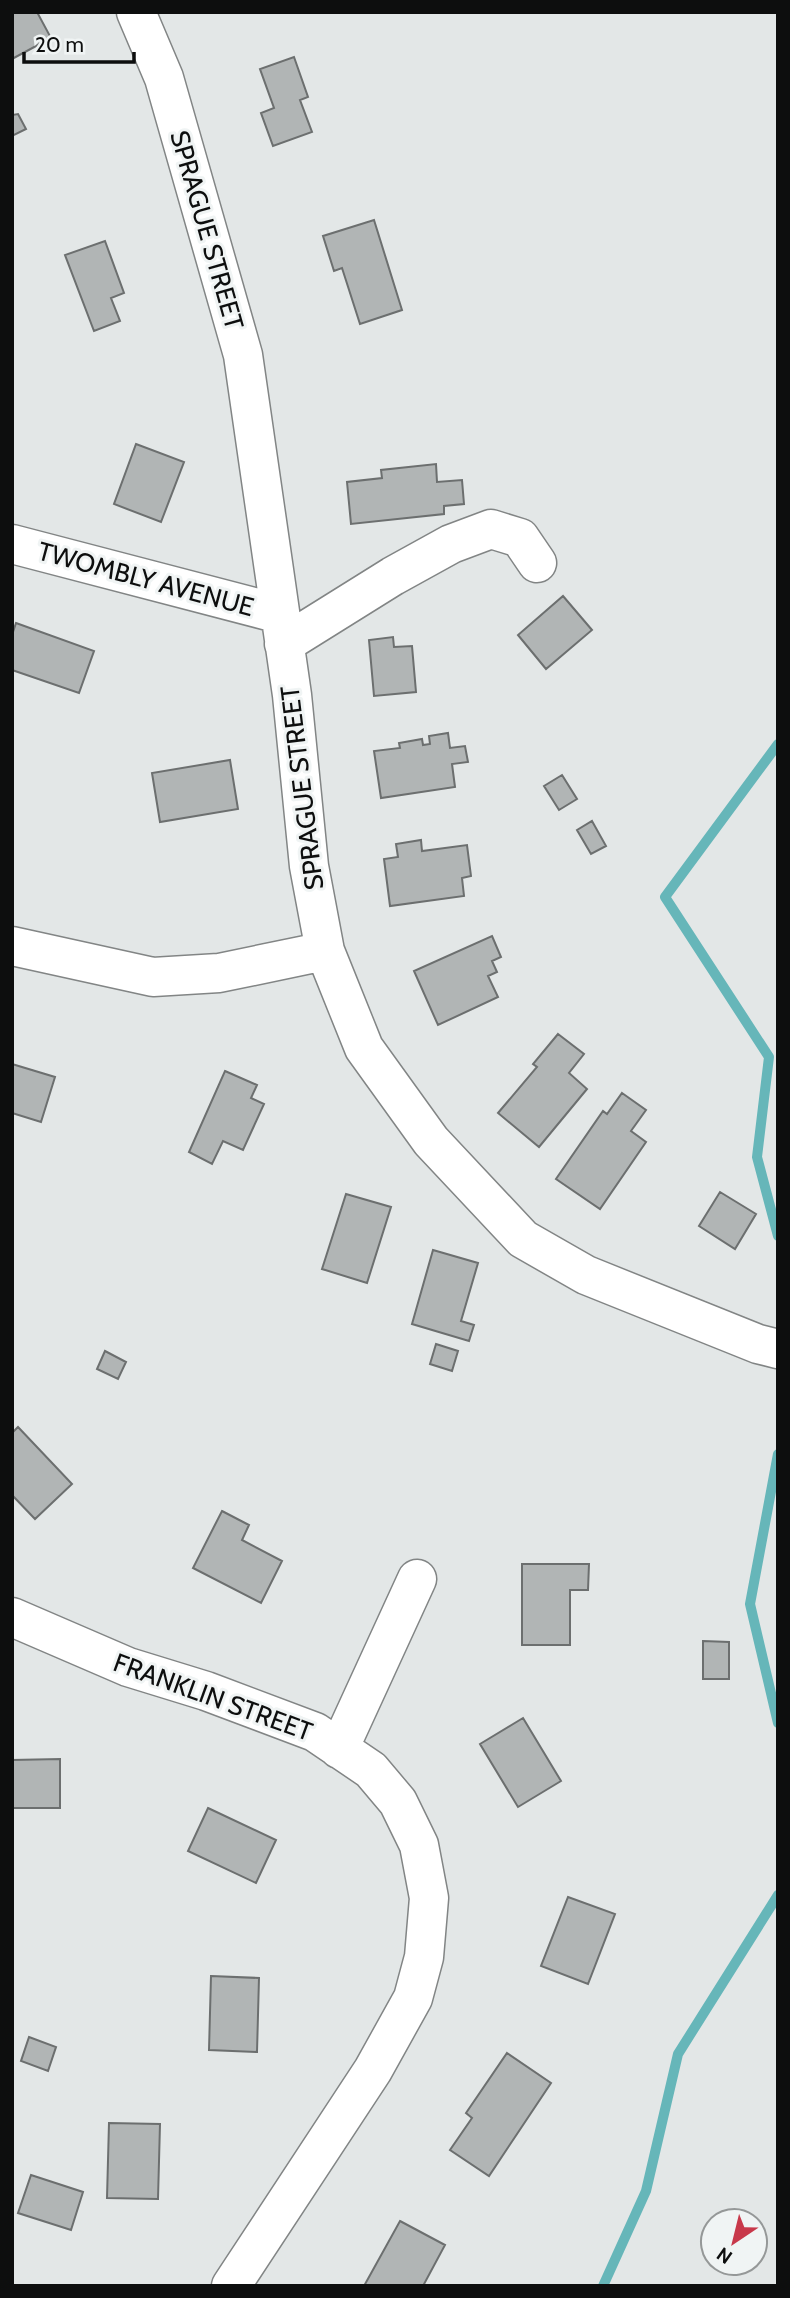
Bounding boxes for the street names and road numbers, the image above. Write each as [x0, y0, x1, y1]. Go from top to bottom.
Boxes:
street label: SPRAGUE STREET [163, 127, 251, 333]
street label: TWOMBLY AVENUE [35, 535, 257, 623]
street label: SPRAGUE STREET [274, 684, 330, 892]
street label: FRANKLIN STREET [109, 1646, 317, 1748]

